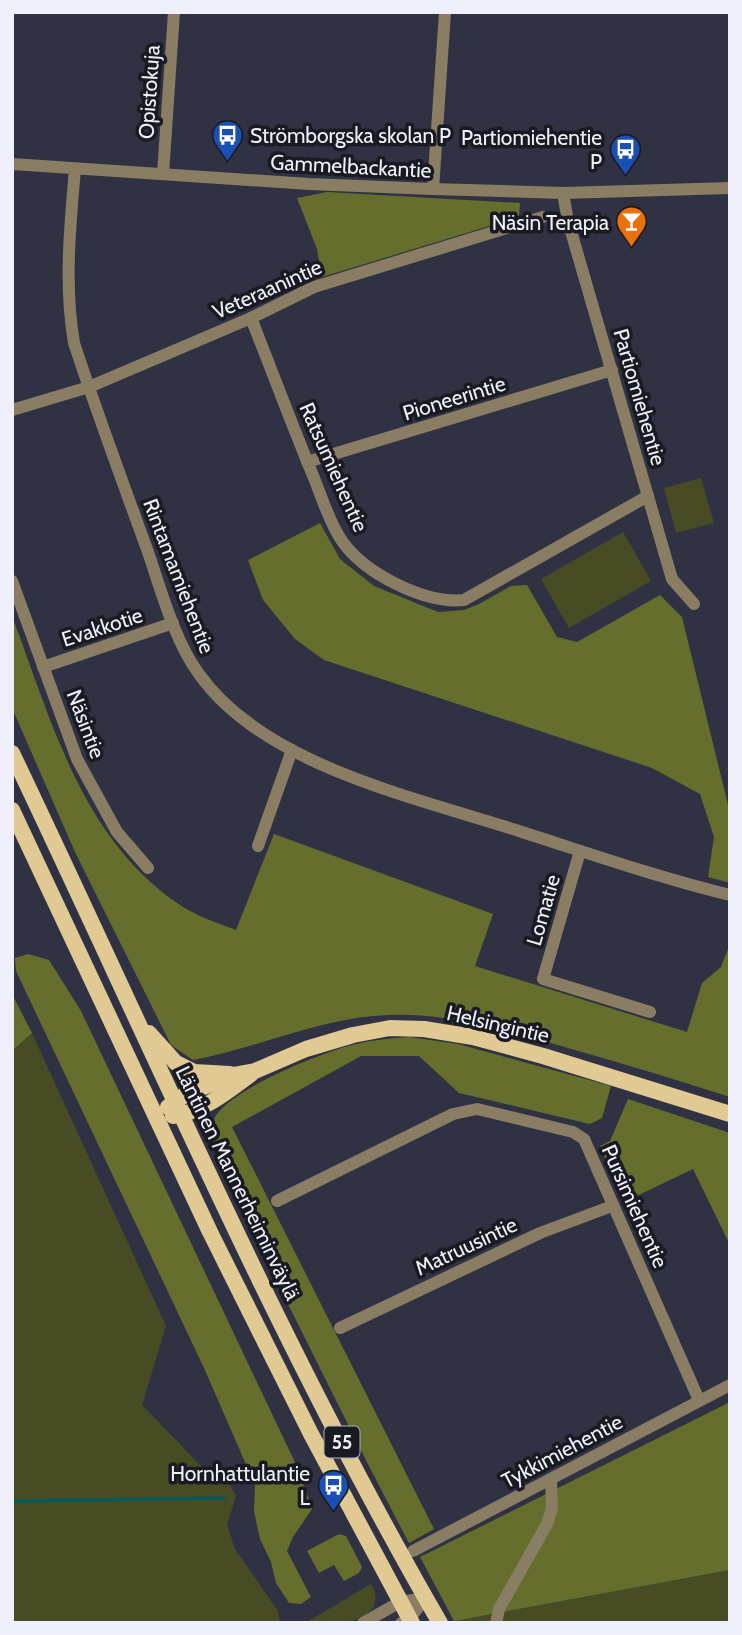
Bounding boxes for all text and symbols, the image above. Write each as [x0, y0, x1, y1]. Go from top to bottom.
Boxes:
street label: Opistokuja [133, 44, 166, 140]
bus stop icon: Strömborgska skolan P [210, 118, 244, 162]
place label: Strömborgska skolan P [250, 123, 451, 148]
place label: Partiomiehentie P [461, 125, 602, 174]
bus stop icon: Partiomiehentie P [608, 132, 642, 176]
street label: Gammelbackantie [270, 149, 432, 183]
bar icon: Näsin Terapia [615, 205, 649, 249]
place label: Näsin Terapia [492, 210, 609, 235]
street label: Veteraanintie [209, 254, 326, 324]
street label: Partiomiehentie [609, 326, 672, 469]
street label: Pioneerintie [400, 370, 509, 425]
street label: Ratsumiehentie [294, 399, 374, 536]
street label: Rintamamiehentie [138, 495, 220, 657]
street label: Evakkotie [58, 602, 146, 652]
street label: Näsintie [61, 686, 111, 762]
street label: Lomatie [521, 872, 565, 948]
street label: Helsingintie [444, 1000, 552, 1048]
street label: Läntinen Mannerheiminväylä [170, 1062, 306, 1304]
street label: Pursimiehentie [597, 1140, 673, 1272]
street label: Matruusintie [411, 1211, 521, 1280]
street label: Tykkimiehentie [497, 1409, 627, 1493]
road number: 55 [324, 1426, 360, 1458]
place label: Hornhattulantie L [170, 1461, 310, 1510]
bus stop icon: Hornhattulantie L [316, 1468, 350, 1512]

